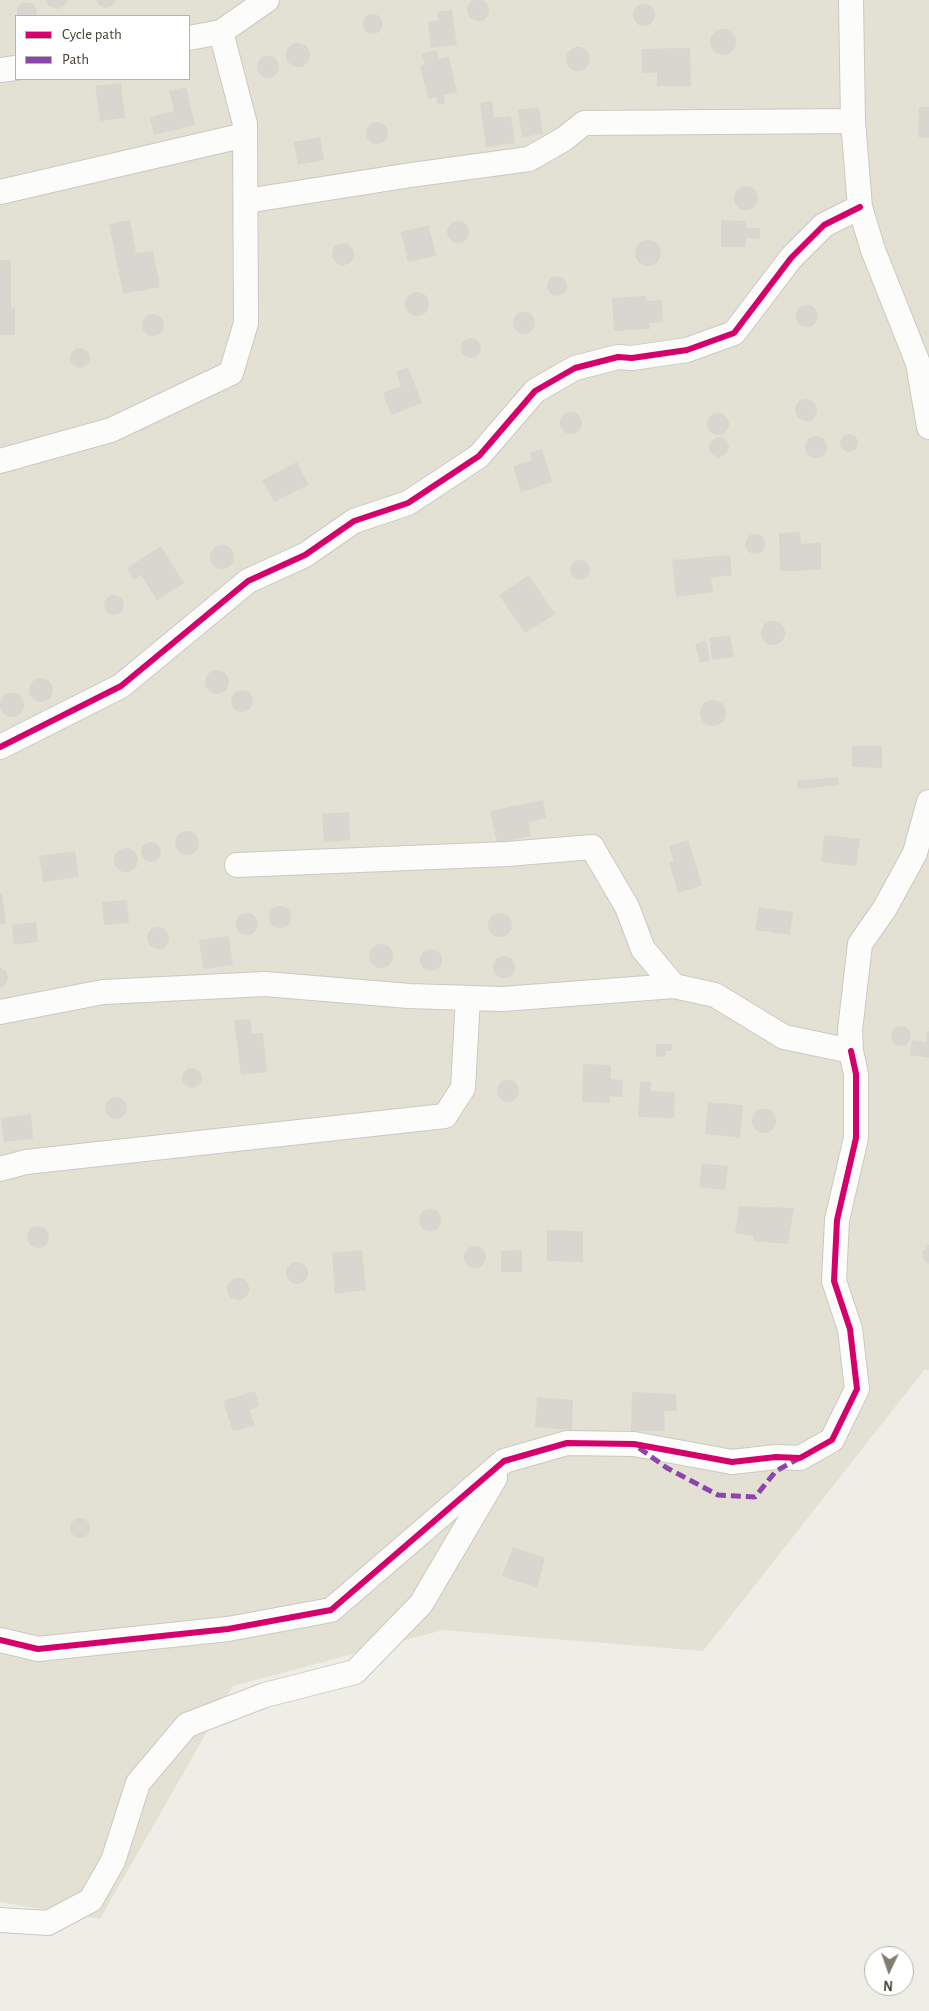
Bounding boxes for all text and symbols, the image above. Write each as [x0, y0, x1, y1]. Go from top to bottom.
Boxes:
legend [15, 15, 190, 80]
text: Cycle path [62, 27, 122, 42]
text: Path [62, 52, 89, 67]
north arrow [864, 1946, 914, 1996]
text: N [883, 1978, 894, 1992]

